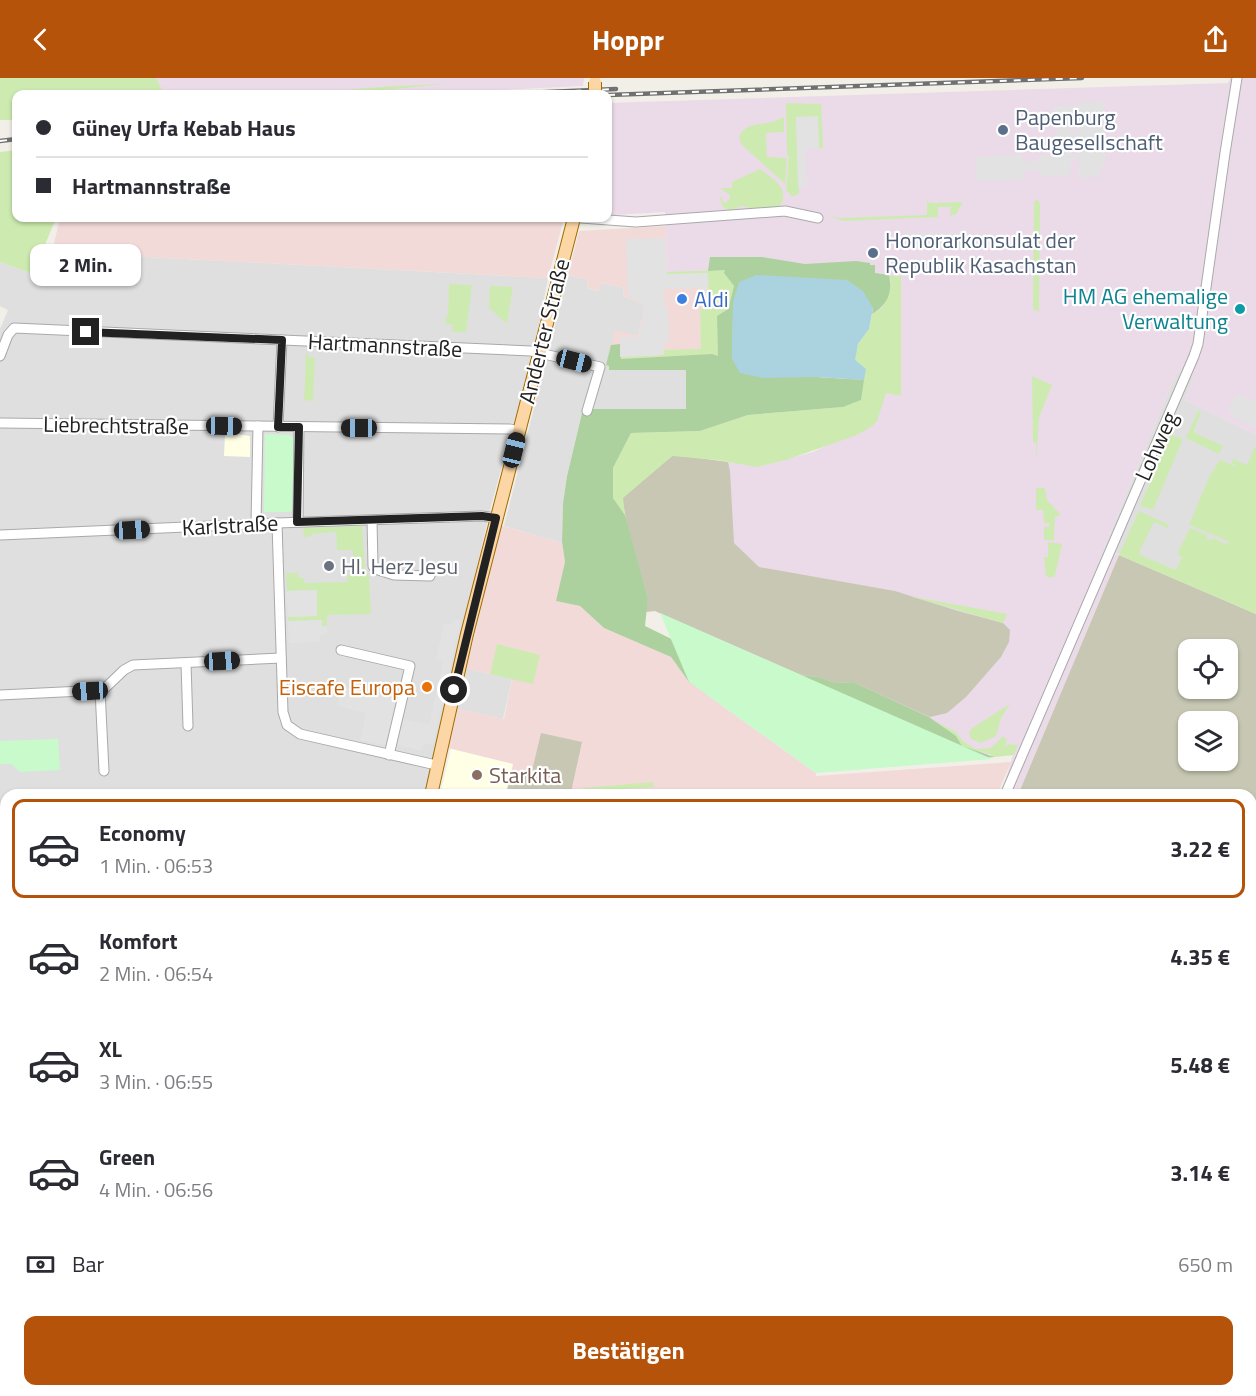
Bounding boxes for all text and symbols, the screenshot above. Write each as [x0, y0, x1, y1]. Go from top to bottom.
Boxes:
text: Hoppr [592, 19, 664, 60]
icon: back [24, 23, 57, 56]
icon: share [1199, 23, 1232, 56]
place label: Papenburg Baugesellschaft [1015, 100, 1163, 159]
text: Güney Urfa Kebab Haus [72, 111, 296, 145]
marker: Papenburg Baugesellschaft [996, 123, 1010, 137]
text: Hartmannstraße [72, 169, 231, 203]
place label: Honorarkonsulat der Republik Kasachstan [885, 223, 1077, 282]
callout: 2 Min. [31, 245, 142, 287]
marker: Honorarkonsulat der Republik Kasachstan [866, 246, 880, 260]
text: 2 Min. [58, 249, 113, 280]
street label: Anderter Straße [510, 255, 578, 407]
place label: HM AG ehemalige Verwaltung [1063, 279, 1228, 338]
place label: Aldi [694, 282, 729, 316]
marker: Aldi [675, 292, 689, 306]
marker: HM AG ehemalige Verwaltung [1233, 302, 1247, 316]
route end [72, 318, 99, 345]
street label: Hartmannstraße [307, 324, 463, 366]
car [554, 348, 594, 374]
street label: Lohweg [1126, 406, 1186, 486]
street label: Liebrechtstraße [43, 407, 189, 443]
car [206, 417, 242, 435]
car [341, 419, 377, 437]
car [501, 430, 527, 470]
street label: Karlstraße [181, 505, 279, 545]
car [114, 520, 150, 540]
place label: Hl. Herz Jesu [341, 549, 458, 583]
marker: Hl. Herz Jesu [322, 559, 336, 573]
map controls [1178, 639, 1238, 771]
button: locate [1178, 639, 1238, 699]
car [204, 651, 240, 671]
place label: Eiscafe Europa [279, 670, 415, 704]
route start [440, 676, 467, 703]
marker: Eiscafe Europa [420, 680, 434, 694]
car [72, 681, 108, 701]
button: layers [1178, 711, 1238, 771]
place label: Starkita [489, 758, 561, 792]
marker: Starkita [470, 768, 484, 782]
text: Economy [99, 816, 186, 850]
icon: car [27, 822, 81, 876]
text: 3.22 € [1170, 832, 1230, 866]
text: 1 Min. · 06:53 [99, 850, 213, 881]
text: Komfort [99, 924, 178, 958]
icon: car [27, 930, 81, 984]
text: 4.35 € [1170, 940, 1230, 974]
text: 2 Min. · 06:54 [99, 958, 213, 989]
text: XL [99, 1032, 122, 1066]
icon: car [27, 1038, 81, 1092]
text: 5.48 € [1170, 1048, 1230, 1082]
text: 3 Min. · 06:55 [99, 1066, 213, 1097]
text: Green [99, 1140, 155, 1174]
icon: car [27, 1146, 81, 1200]
text: 3.14 € [1170, 1156, 1230, 1190]
text: 4 Min. · 06:56 [99, 1174, 213, 1205]
text: Bar [72, 1247, 104, 1281]
icon: cash [24, 1248, 57, 1281]
text: 650 m [1178, 1249, 1233, 1280]
button: Bestätigen [24, 1316, 1233, 1385]

